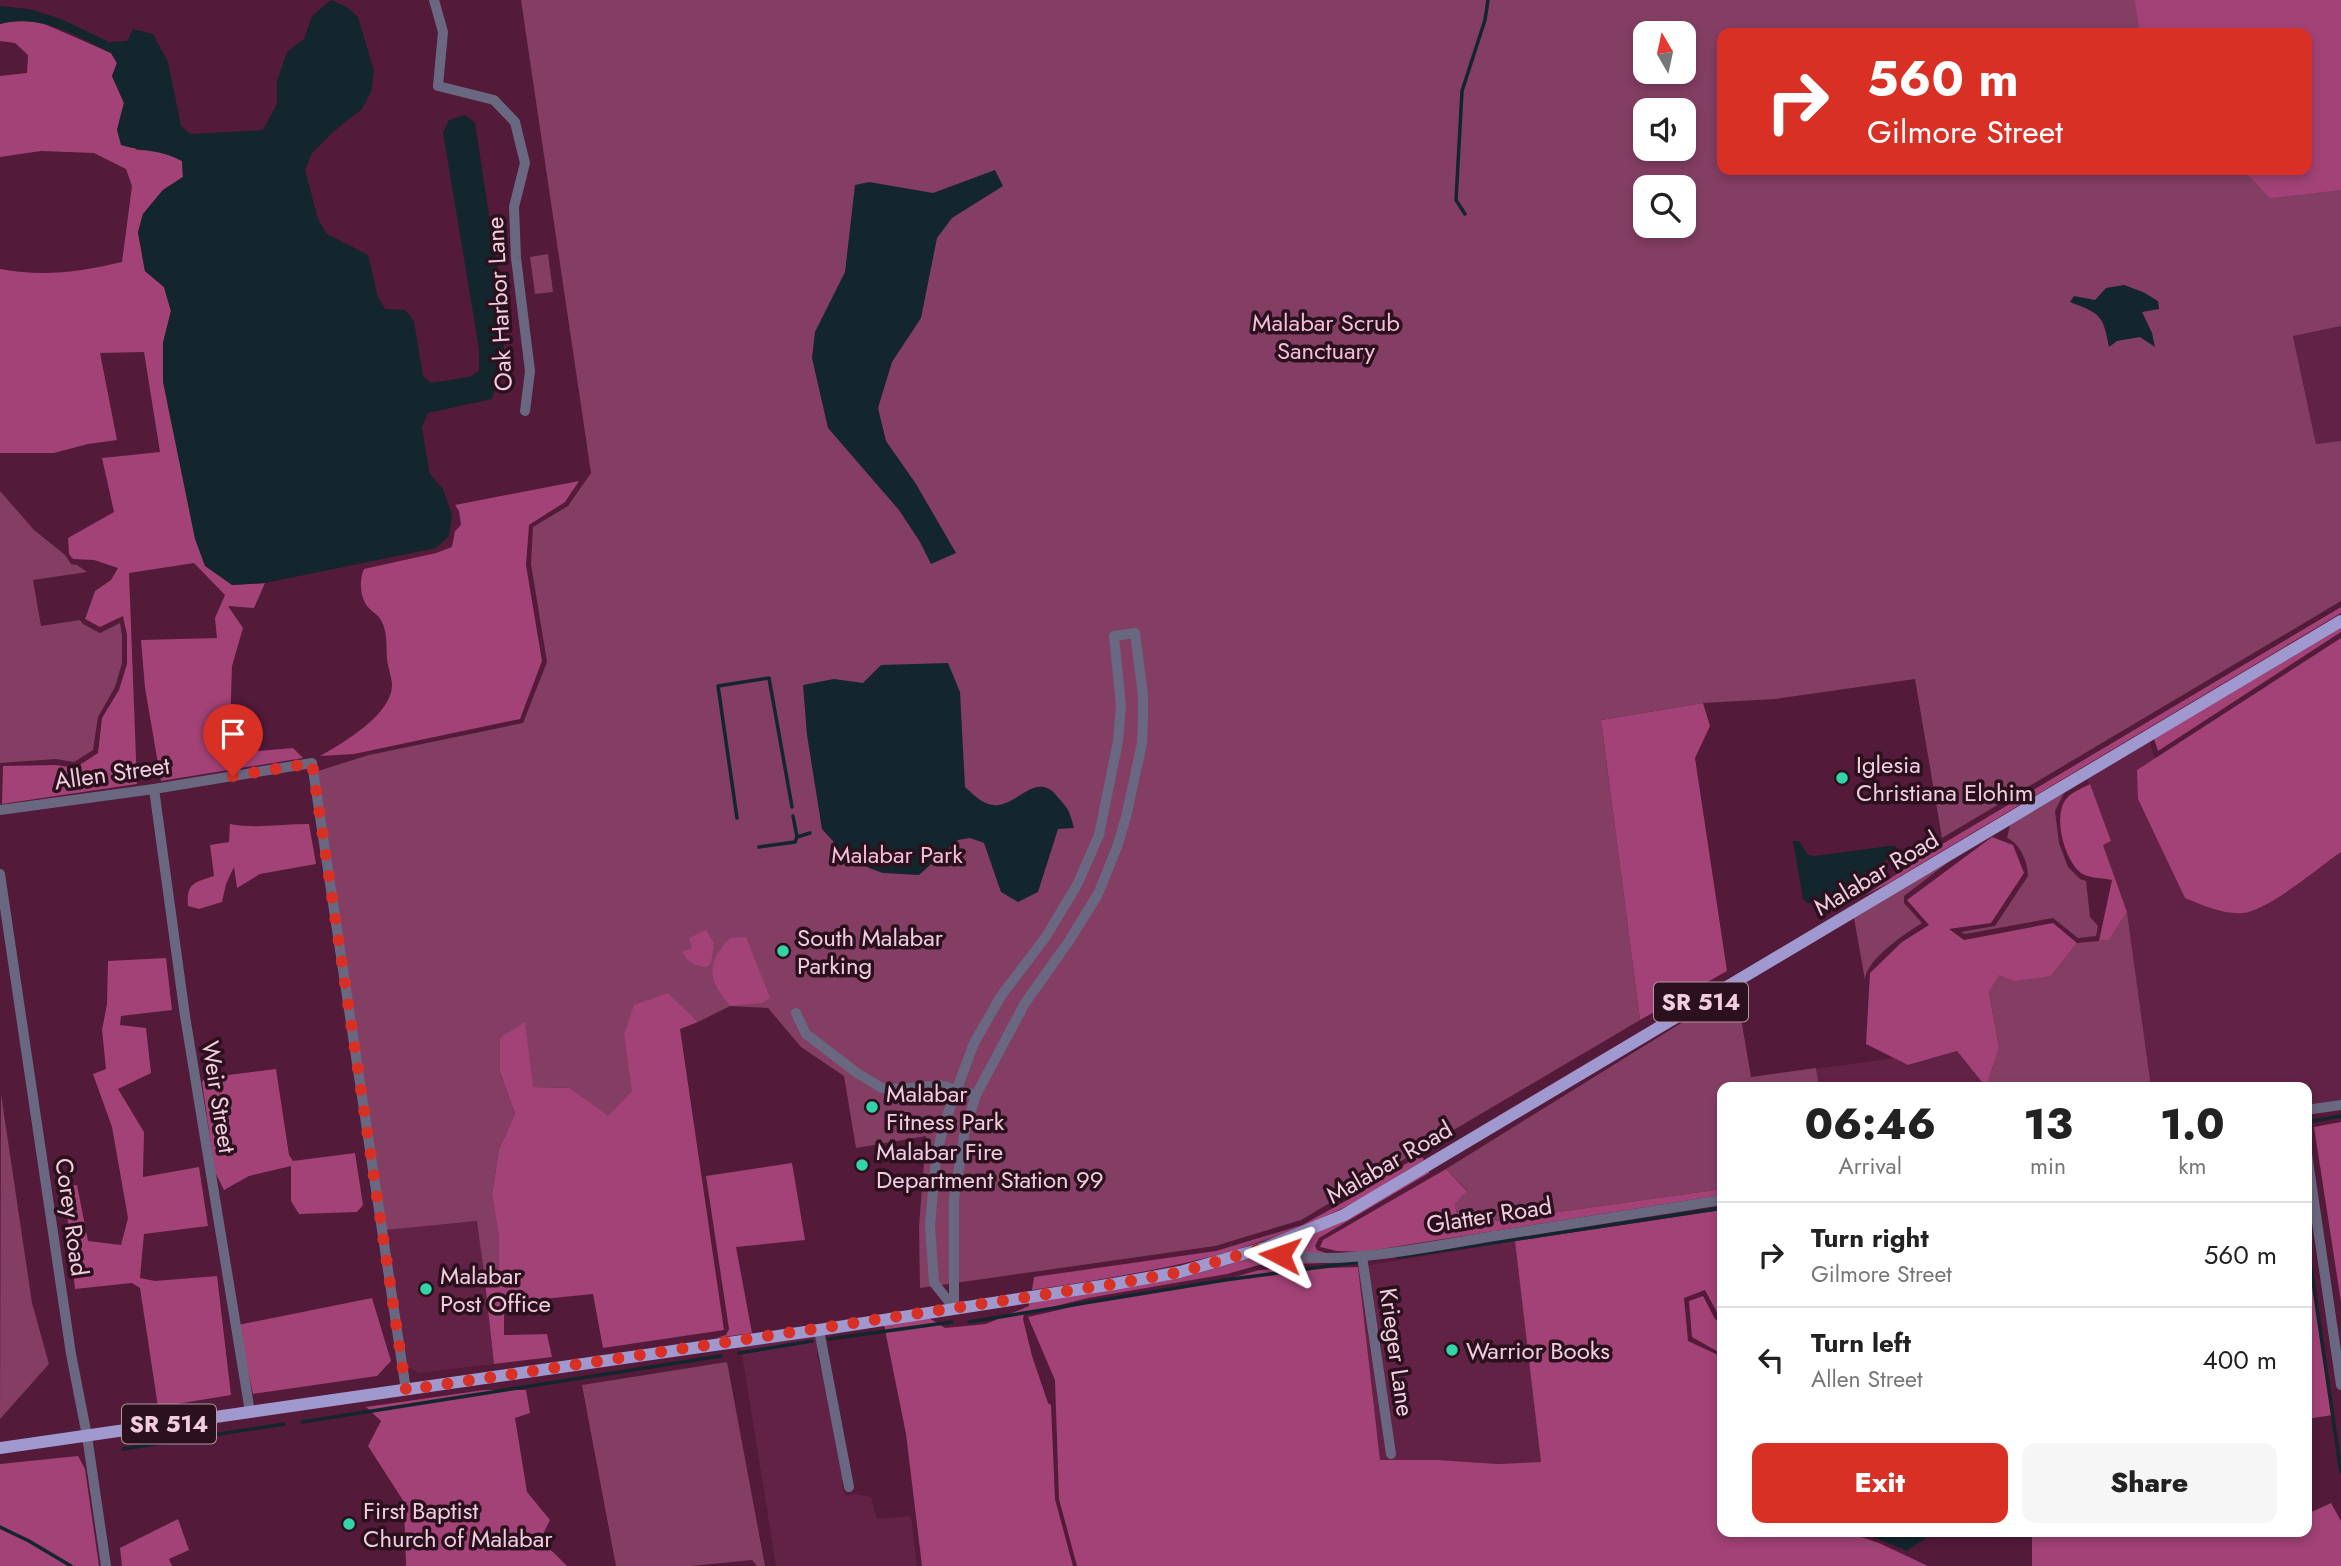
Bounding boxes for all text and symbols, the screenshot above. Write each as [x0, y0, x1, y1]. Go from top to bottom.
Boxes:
north arrow [1633, 21, 1696, 84]
map controls [1633, 21, 1696, 238]
text: 560 m [1867, 44, 2019, 114]
icon: right [1752, 56, 1843, 147]
button: sound [1633, 98, 1696, 161]
text: Gilmore Street [1867, 109, 2063, 155]
button: search [1633, 175, 1696, 238]
street label: Oak Harbor Lane [477, 216, 521, 392]
park label: Malabar Scrub Sanctuary [1252, 305, 1400, 368]
pin [203, 704, 263, 776]
icon: arrive [214, 715, 252, 753]
place label: Iglesia Christiana Elohim [1856, 747, 2033, 810]
street label: Allen Street [52, 748, 172, 798]
marker: Iglesia Christiana Elohim [1834, 770, 1850, 786]
street label: Malabar Road [1807, 822, 1945, 924]
park label: Malabar Park [831, 837, 963, 872]
place label: South Malabar Parking [797, 920, 944, 983]
marker: South Malabar Parking [775, 943, 791, 959]
road number: SR 514 [1654, 982, 1748, 1021]
street label: Weir Street [193, 1038, 245, 1156]
place label: Malabar Fitness Park [886, 1076, 1005, 1139]
text: 06:46 [1804, 1094, 1936, 1155]
text: 13 [2024, 1094, 2073, 1155]
text: 1.0 [2160, 1094, 2225, 1155]
marker: Malabar Fitness Park [864, 1099, 880, 1115]
street label: Malabar Road [1319, 1112, 1459, 1212]
place label: Malabar Fire Department Station 99 [876, 1134, 1104, 1197]
text: Arrival [1839, 1149, 1902, 1183]
text: min [2030, 1149, 2066, 1183]
text: km [2178, 1149, 2206, 1183]
street label: Corey Road [46, 1156, 98, 1278]
marker: Malabar Fire Department Station 99 [854, 1157, 870, 1173]
street label: Glatter Road [1424, 1188, 1554, 1242]
position arrow [1243, 1218, 1317, 1292]
text: Turn right [1811, 1219, 1929, 1257]
icon: right [1752, 1236, 1790, 1274]
text: 560 m [2204, 1236, 2277, 1274]
text: Gilmore Street [1811, 1257, 1952, 1291]
place label: Malabar Post Office [440, 1258, 551, 1321]
marker: Malabar Post Office [418, 1281, 434, 1297]
street label: Krieger Lane [1371, 1286, 1423, 1418]
text: Turn left [1811, 1324, 1911, 1362]
place label: Warrior Books [1466, 1333, 1610, 1368]
icon: left [1752, 1341, 1790, 1379]
text: 400 m [2203, 1341, 2277, 1379]
marker: Warrior Books [1444, 1342, 1460, 1358]
text: Allen Street [1811, 1362, 1922, 1396]
road number: SR 514 [122, 1404, 216, 1443]
button: Exit [1752, 1443, 2008, 1523]
button: Share [2022, 1443, 2277, 1523]
place label: First Baptist Church of Malabar [363, 1493, 553, 1556]
marker: First Baptist Church of Malabar [341, 1516, 357, 1532]

